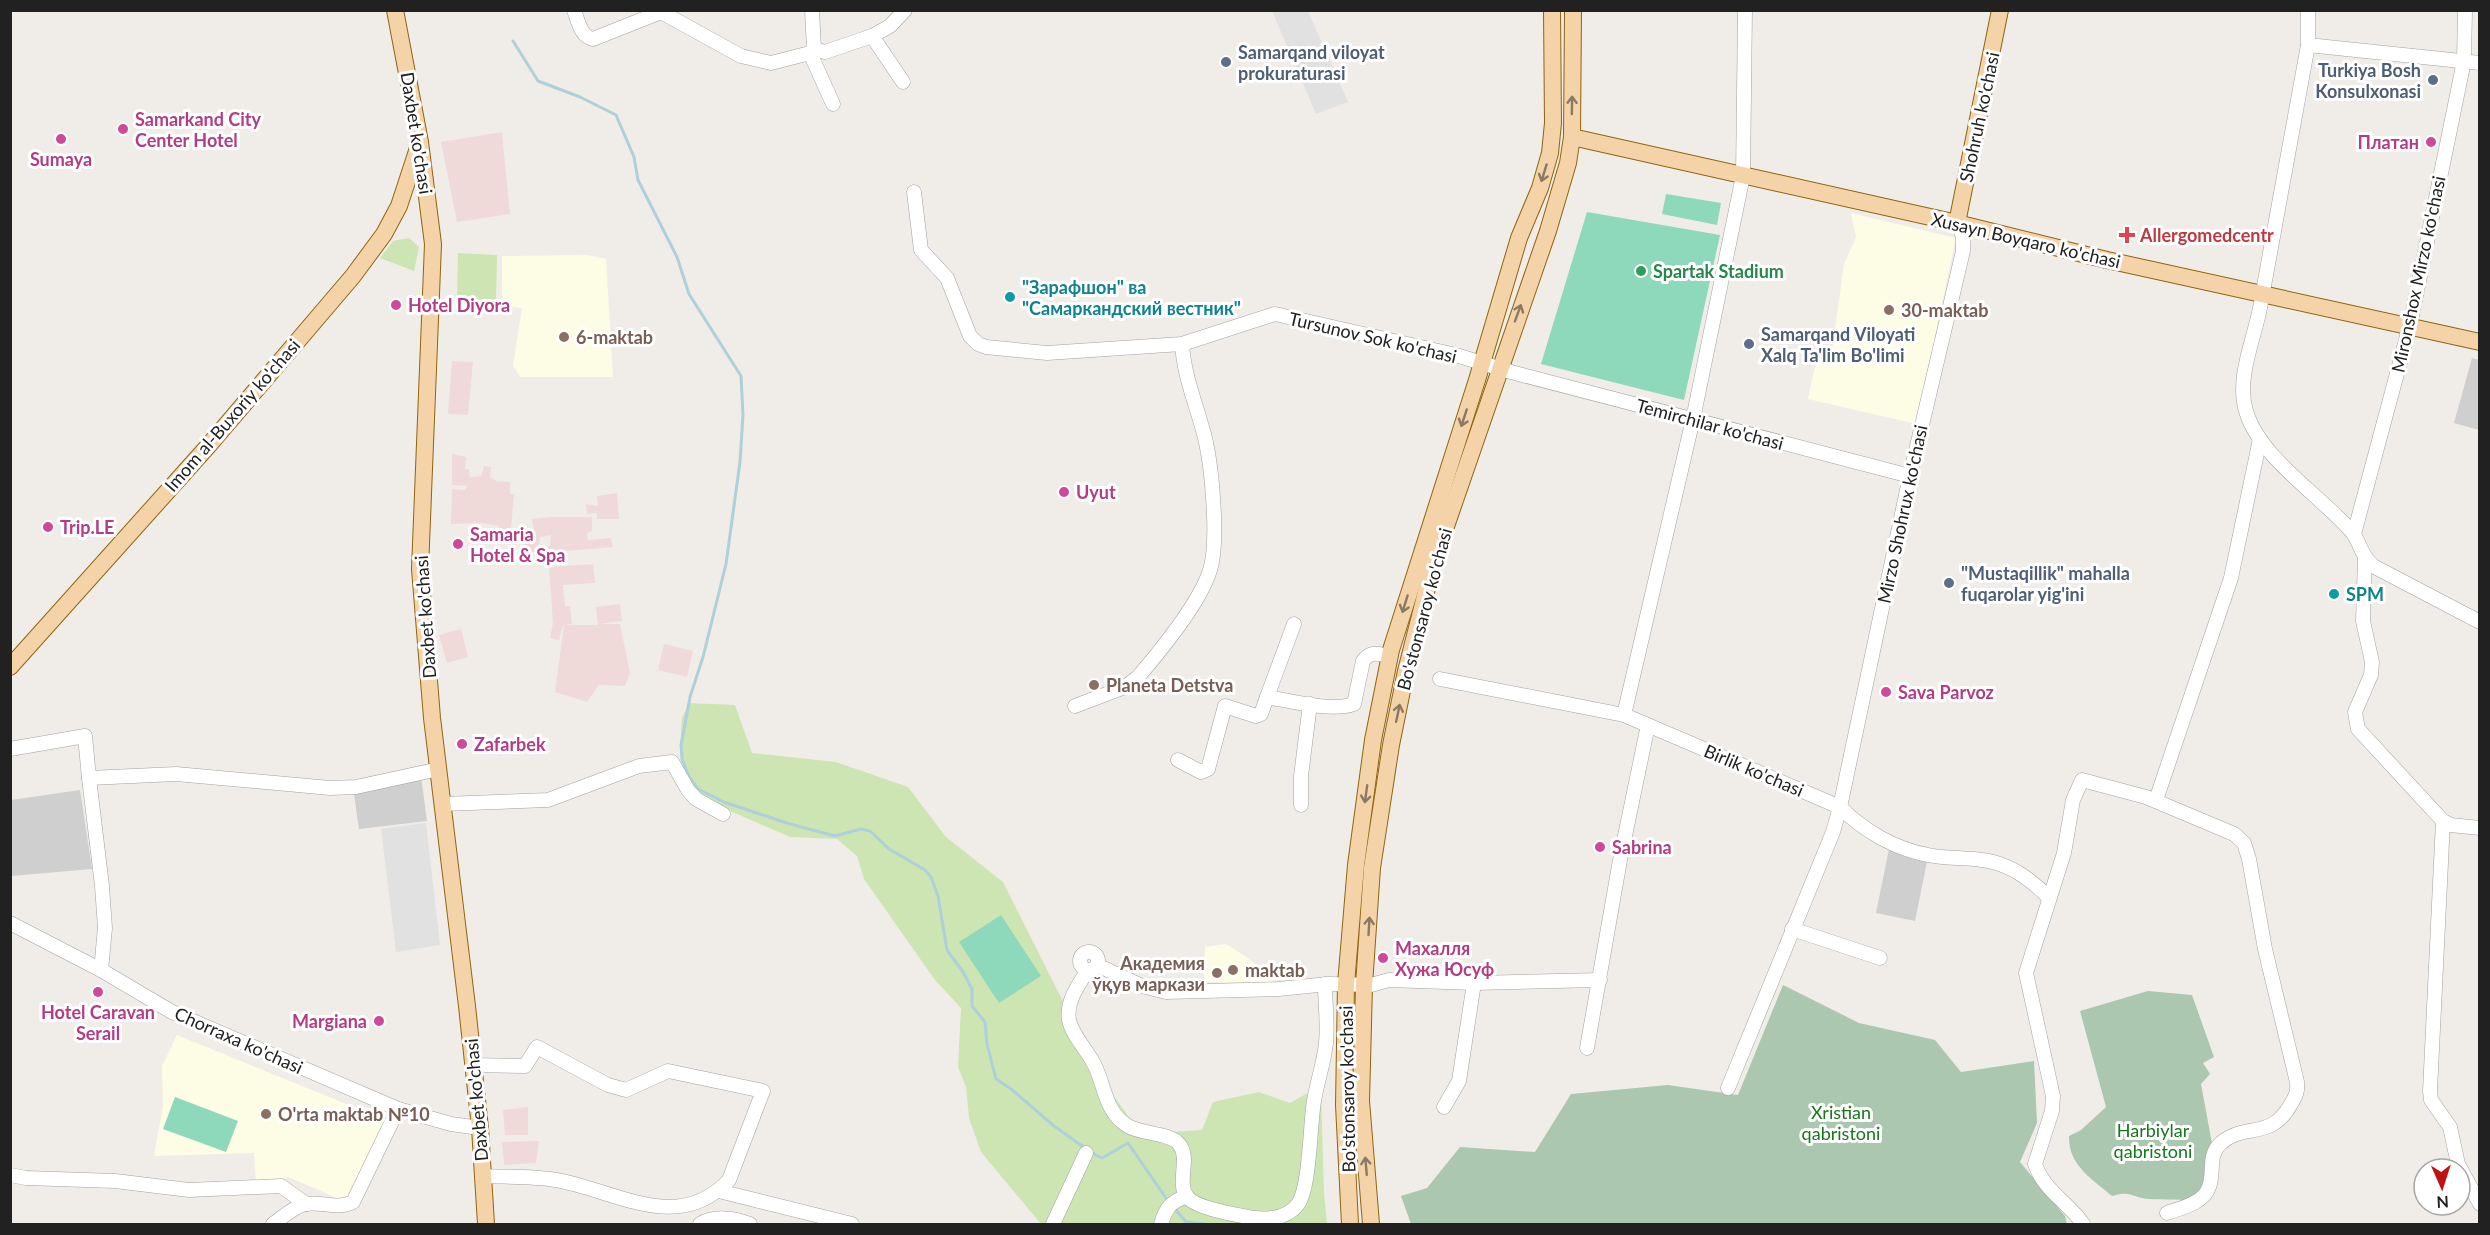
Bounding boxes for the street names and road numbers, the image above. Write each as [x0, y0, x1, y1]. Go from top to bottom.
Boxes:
street label: Shohruh ko'chasi [1954, 50, 2004, 184]
street label: Daxbet ko'chasi [396, 70, 438, 196]
street label: Mironshox Mirzo ko'chasi [2386, 174, 2450, 374]
street label: Xusayn Boyqaro ko'chasi [1929, 208, 2123, 272]
street label: Tursunov Sok ko'chasi [1287, 307, 1459, 367]
street label: Imom al-Buxoriy ko'chasi [160, 334, 304, 496]
street label: Temirchilar ko'chasi [1634, 394, 1786, 454]
street label: Mirzo Shohrux ko'chasi [1872, 423, 1932, 605]
street label: Bo'stonsaroy ko'chasi [1392, 525, 1456, 693]
street label: Daxbet ko'chasi [410, 555, 440, 679]
street label: Birlik ko'chasi [1701, 739, 1807, 801]
street label: Chorraxa ko'chasi [171, 1002, 307, 1078]
street label: Bo'stonsaroy ko'chasi [1335, 1005, 1359, 1173]
street label: Daxbet ko'chasi [460, 1038, 492, 1162]

